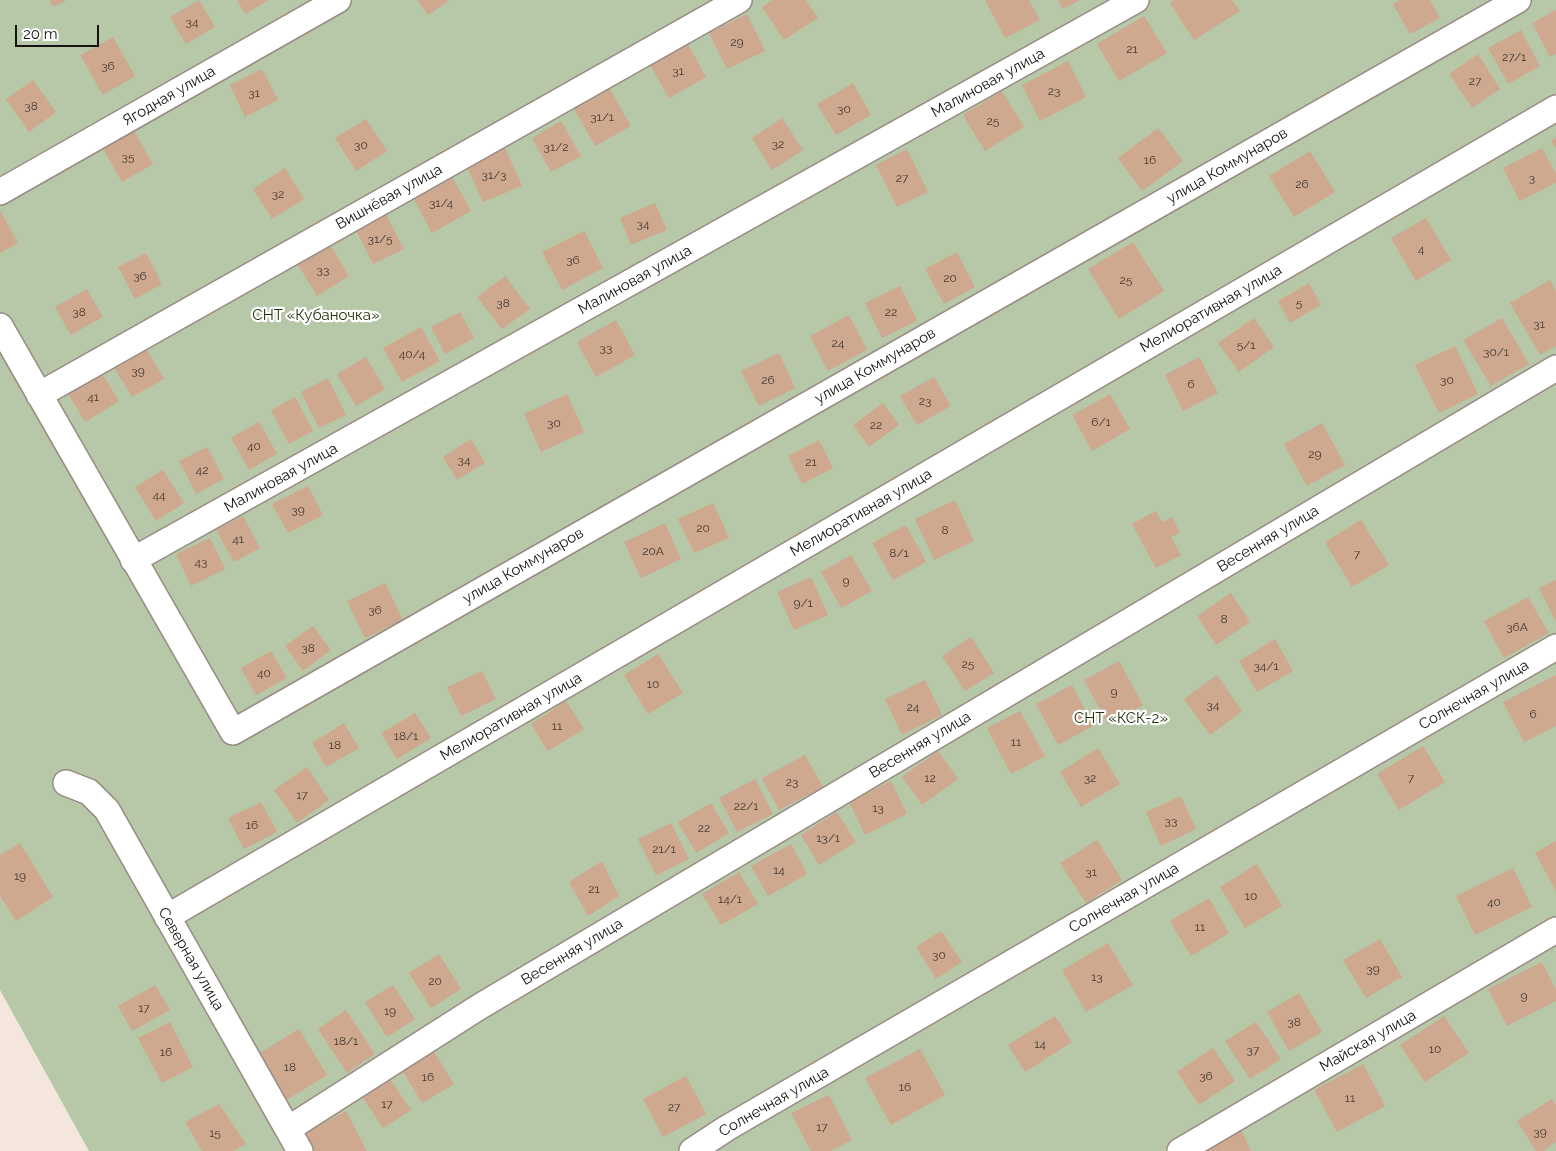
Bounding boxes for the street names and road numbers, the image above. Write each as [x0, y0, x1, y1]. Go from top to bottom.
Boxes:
street label: Малиновая улица [928, 44, 1048, 122]
street label: Ягодная улица [119, 62, 219, 130]
street label: улица Коммунаров [1163, 124, 1291, 208]
street label: Вишнёвая улица [333, 160, 445, 234]
street label: Малиновая улица [575, 241, 695, 319]
street label: Мелиоративная улица [1137, 261, 1285, 357]
street label: улица Коммунаров [811, 324, 939, 408]
street label: Малиновая улица [221, 439, 341, 517]
street label: Мелиоративная улица [787, 465, 935, 561]
street label: Весенняя улица [1214, 502, 1322, 576]
street label: улица Коммунаров [459, 524, 587, 608]
street label: Солнечная улица [1416, 656, 1532, 734]
street label: Мелиоративная улица [437, 669, 585, 765]
street label: Весенняя улица [866, 708, 974, 782]
street label: Солнечная улица [1066, 859, 1182, 937]
street label: Северная улица [154, 904, 228, 1014]
street label: Весенняя улица [518, 915, 626, 989]
street label: Майская улица [1317, 1006, 1419, 1076]
street label: Солнечная улица [716, 1063, 832, 1141]

